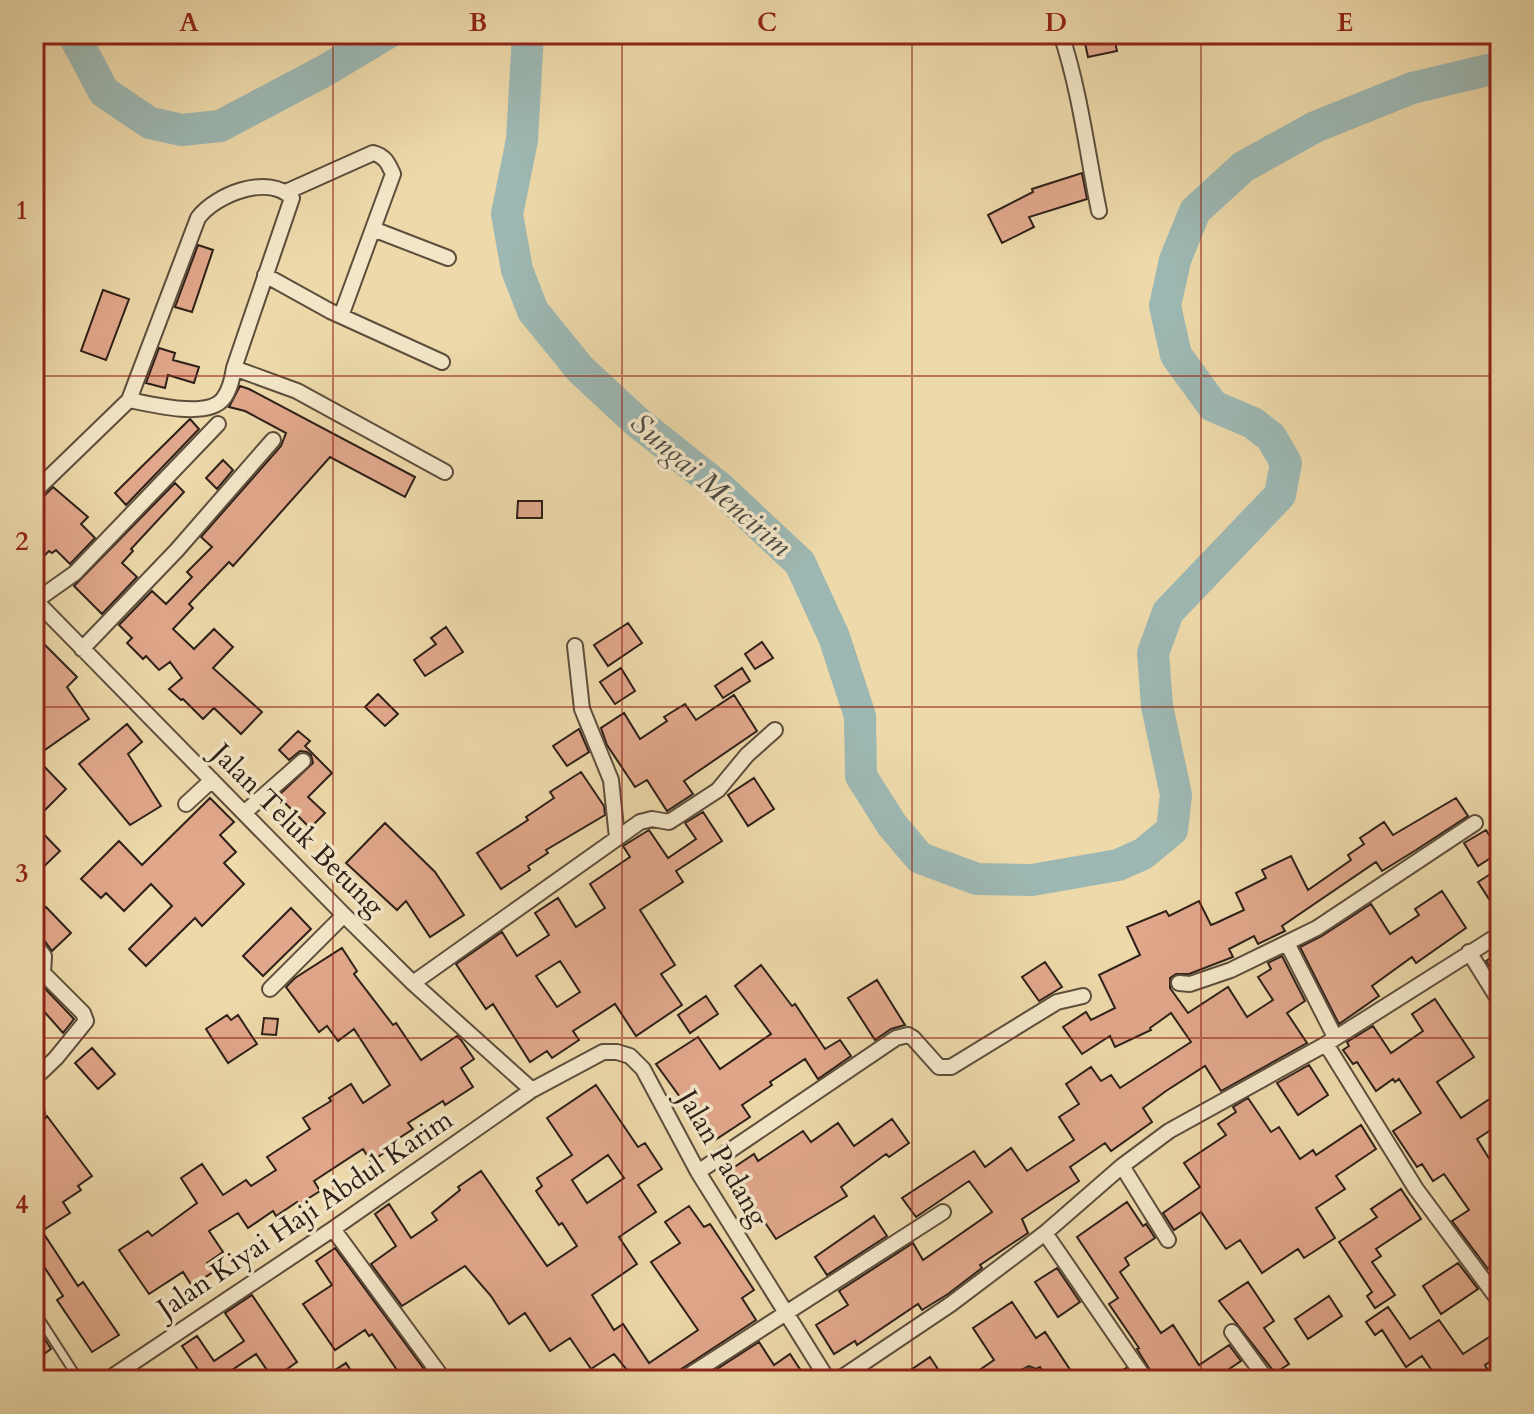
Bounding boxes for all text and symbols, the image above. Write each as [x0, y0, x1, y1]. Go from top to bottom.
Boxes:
text: A [179, 5, 199, 40]
text: B [469, 5, 487, 40]
text: C [757, 5, 777, 40]
text: D [1045, 5, 1067, 40]
text: E [1337, 5, 1353, 40]
text: 1 [15, 193, 29, 228]
water label: Sungai Mencirim [622, 403, 801, 567]
text: 2 [15, 524, 29, 559]
street label: Jalan Teluk Betung [200, 732, 393, 925]
text: 3 [15, 856, 29, 891]
street label: Jalan Padang [667, 1079, 777, 1233]
street label: Jalan Kiyai Haji Abdul Karim [147, 1101, 460, 1329]
text: 4 [15, 1187, 29, 1222]

